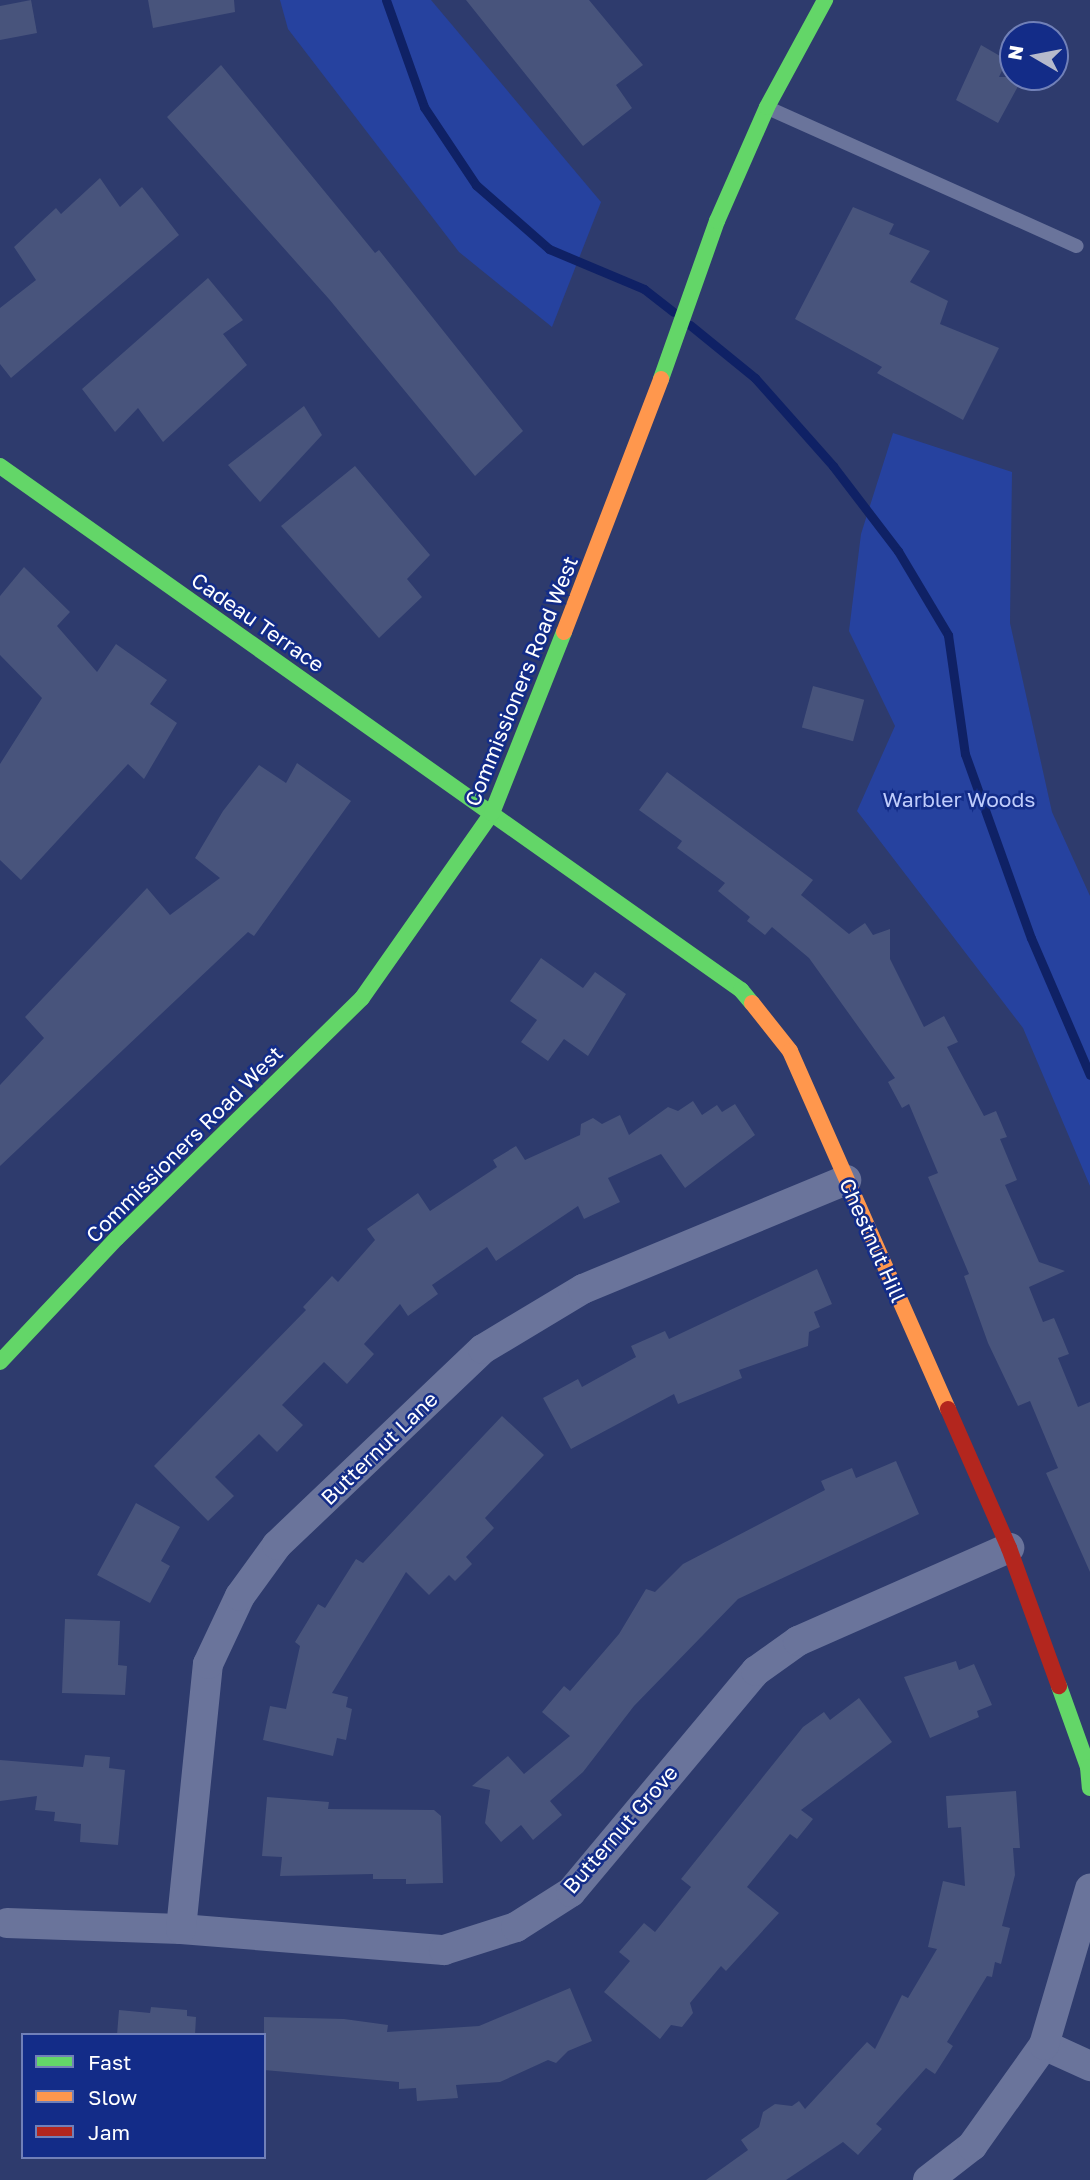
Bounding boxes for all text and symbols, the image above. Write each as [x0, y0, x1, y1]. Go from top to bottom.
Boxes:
north arrow [999, 21, 1069, 91]
text: N [1002, 44, 1027, 62]
street label: Commissioners Road West [459, 552, 583, 810]
street label: Cadeau Terrace [187, 567, 329, 677]
park label: Warbler Woods [883, 786, 1035, 812]
street label: Commissioners Road West [80, 1040, 288, 1248]
street label: Chestnut Hill [834, 1174, 912, 1306]
street label: Butternut Lane [316, 1386, 442, 1510]
street label: Butternut Grove [558, 1760, 682, 1898]
legend [21, 2033, 266, 2159]
text: Fast [88, 2049, 131, 2075]
text: Slow [88, 2084, 137, 2110]
text: Jam [88, 2119, 130, 2145]

